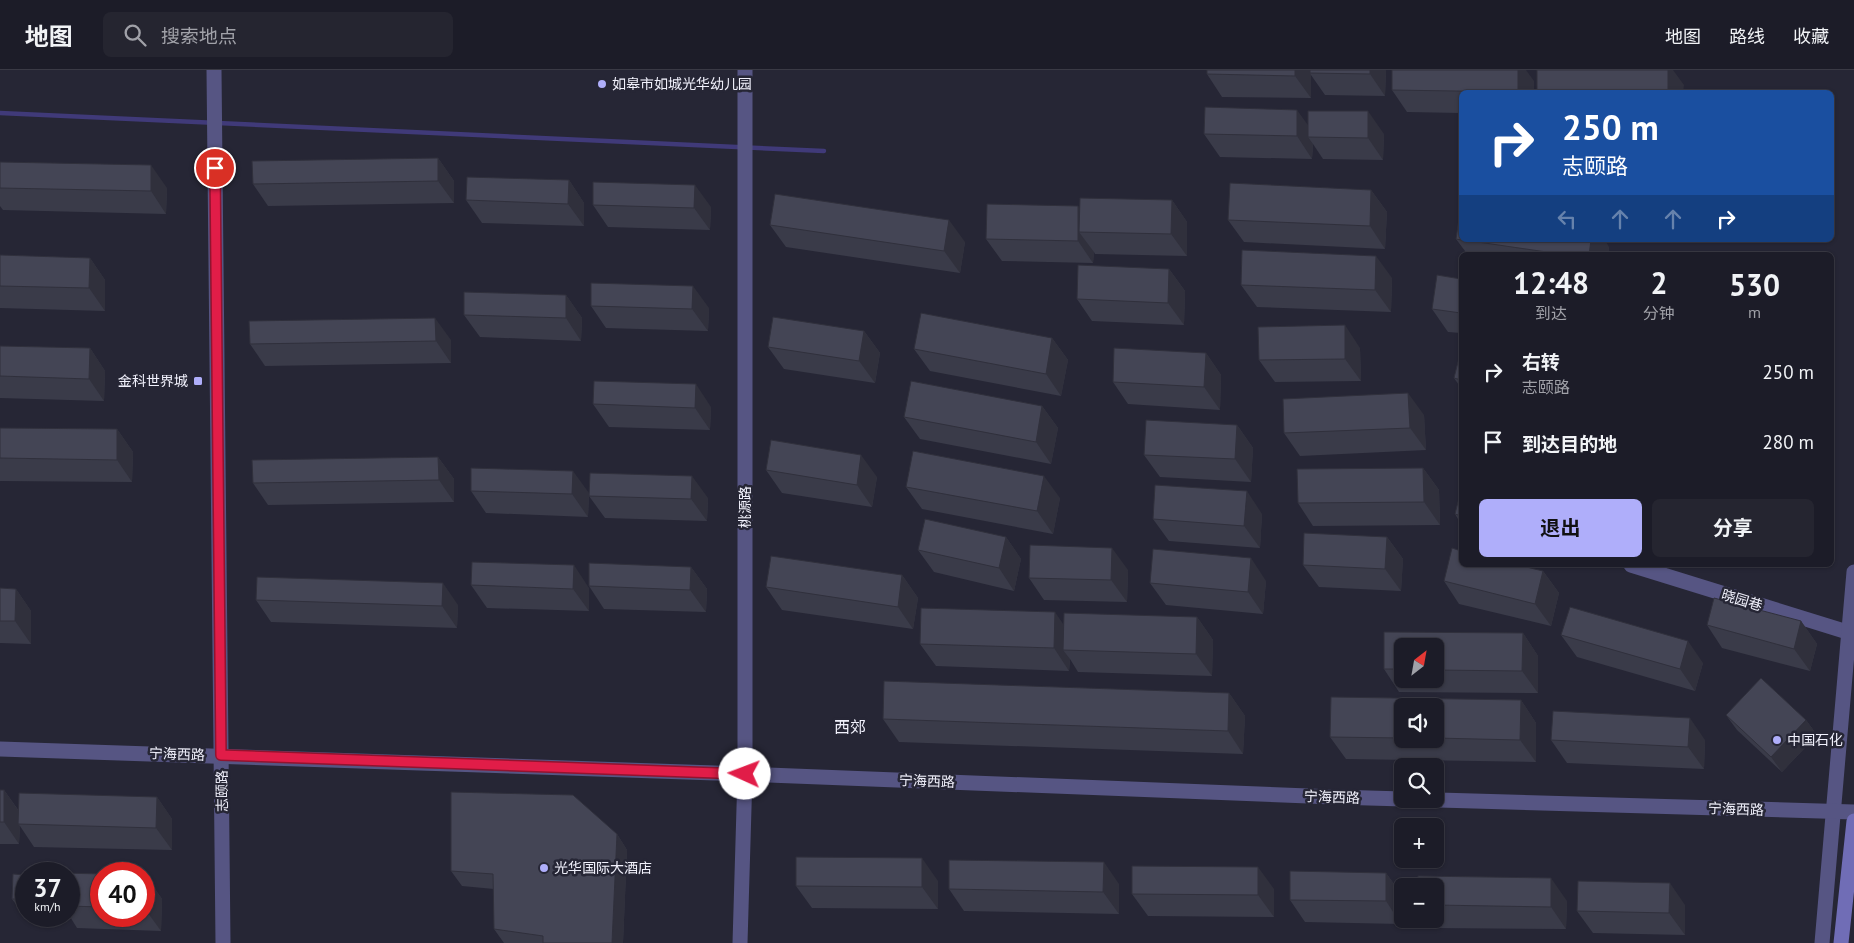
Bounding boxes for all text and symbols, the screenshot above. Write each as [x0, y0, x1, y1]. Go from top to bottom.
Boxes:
search box [103, 12, 453, 57]
text: 地图 [25, 21, 73, 52]
icon: search [121, 21, 149, 49]
text: 搜索地点 [161, 24, 237, 48]
text: 地图 [1665, 25, 1701, 48]
text: 路线 [1729, 25, 1765, 48]
text: 收藏 [1793, 25, 1829, 48]
place label: 如皋市如城光华幼儿园 [612, 75, 752, 93]
marker: 如皋市如城光华幼儿园 [596, 78, 608, 90]
text: 250 m [1562, 104, 1659, 150]
icon: right [1479, 110, 1544, 175]
pin [194, 147, 236, 189]
text: 志颐路 [1562, 152, 1628, 180]
icon: arrive [201, 154, 229, 182]
icon: left [1553, 205, 1581, 233]
icon: ahead [1606, 205, 1634, 233]
icon: ahead [1659, 205, 1687, 233]
icon: right [1712, 205, 1740, 233]
text: 12:48 [1513, 263, 1589, 302]
text: 2 [1651, 263, 1668, 302]
text: 530 [1729, 265, 1780, 304]
text: m [1748, 302, 1761, 322]
text: 到达 [1535, 303, 1567, 323]
text: 分钟 [1643, 303, 1675, 323]
text: 右转 [1522, 350, 1560, 374]
icon: right [1479, 358, 1507, 386]
text: 250 m [1762, 360, 1814, 384]
place label: 金科世界城 [118, 372, 188, 390]
marker: 金科世界城 [192, 375, 204, 387]
text: 志颐路 [1522, 377, 1570, 397]
icon: arrive [1479, 428, 1507, 456]
text: 280 m [1762, 430, 1814, 454]
text: 到达目的地 [1522, 432, 1617, 456]
street label: 桃源路 [736, 486, 754, 528]
button: 退出 [1479, 499, 1642, 557]
button: 分享 [1652, 499, 1814, 557]
street label: 晓园巷 [1719, 585, 1765, 615]
north arrow [1394, 638, 1444, 688]
map controls [1394, 638, 1444, 928]
button: sound [1394, 698, 1444, 748]
district label: 西郊 [834, 717, 866, 737]
place label: 中国石化 [1787, 731, 1843, 749]
marker: 中国石化 [1771, 734, 1783, 746]
street label: 宁海西路 [149, 744, 205, 764]
position arrow [718, 747, 770, 799]
button: search [1394, 758, 1444, 808]
street label: 志颐路 [213, 770, 231, 812]
street label: 宁海西路 [899, 771, 955, 791]
street label: 宁海西路 [1304, 787, 1360, 807]
street label: 宁海西路 [1708, 799, 1764, 819]
button: + [1394, 818, 1444, 868]
place label: 光华国际大酒店 [554, 859, 652, 877]
speed limit sign: 40 [90, 862, 155, 927]
marker: 光华国际大酒店 [538, 862, 550, 874]
text: 37 [33, 872, 62, 904]
button: − [1394, 878, 1444, 928]
text: km/h [34, 899, 61, 914]

